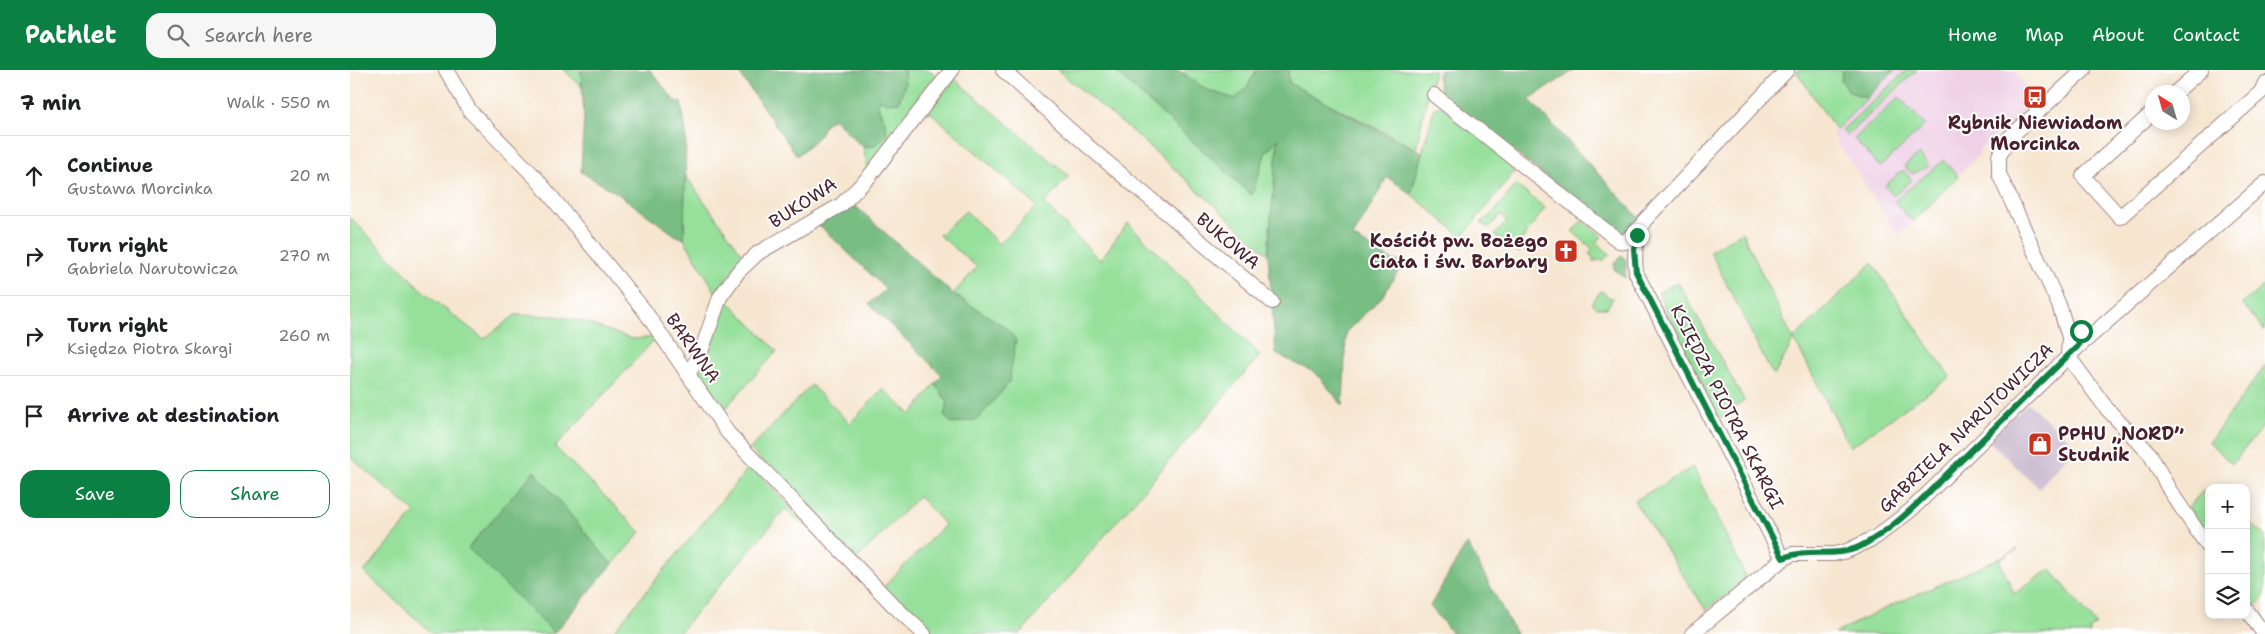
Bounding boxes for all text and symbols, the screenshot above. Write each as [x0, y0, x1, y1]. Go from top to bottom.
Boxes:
search box [146, 13, 496, 58]
text: Pathlet [25, 19, 116, 51]
icon: search [164, 21, 192, 49]
text: Search here [204, 23, 313, 48]
text: Home [1948, 23, 1997, 47]
text: Map [2025, 23, 2064, 47]
text: About [2092, 23, 2145, 47]
text: Contact [2173, 23, 2240, 47]
bus stop icon: Rybnik Niewiadom Morcinka [2022, 84, 2048, 110]
north arrow [2145, 85, 2190, 130]
text: 7 min [20, 89, 81, 117]
text: Walk · 550 m [227, 92, 330, 113]
place label: Rybnik Niewiadom Morcinka [1948, 111, 2123, 156]
text: Continue [67, 153, 153, 178]
icon: ahead [20, 162, 48, 190]
text: 20 m [289, 165, 330, 186]
street label: BUKOWA [764, 172, 842, 234]
text: Gustawa Morcinka [67, 178, 213, 199]
street label: BUKOWA [1191, 207, 1265, 275]
route end [1626, 224, 1649, 247]
place label: Kościół pw. Bożego Ciała i św. Barbary [1369, 229, 1548, 274]
text: Turn right [67, 233, 168, 258]
church icon: Kościół pw. Bożego Ciała i św. Barbary [1553, 238, 1579, 264]
icon: right [20, 242, 48, 270]
text: 270 m [279, 245, 330, 266]
text: Gabriela Narutowicza [67, 258, 238, 279]
street label: KSIĘDZA PIOTRA SKARGI [1665, 301, 1789, 513]
street label: BARWNA [660, 308, 726, 388]
text: Turn right [67, 313, 168, 338]
route start [2070, 320, 2093, 343]
icon: right [20, 322, 48, 350]
text: 260 m [278, 325, 330, 346]
text: Księdza Piotra Skargi [67, 338, 232, 359]
street label: GABRIELA NARUTOWICZA [1873, 338, 2059, 518]
icon: arrive [20, 402, 48, 430]
text: Arrive at destination [67, 403, 279, 428]
place label: PPHU „NORD” Studnik [2058, 422, 2184, 467]
shop icon: PPHU „NORD” Studnik [2027, 431, 2053, 457]
button: Save [20, 470, 170, 518]
button: Share [180, 470, 330, 518]
map controls [2205, 484, 2250, 619]
button: + [2205, 484, 2250, 529]
button: − [2205, 529, 2250, 574]
button: layers [2205, 574, 2250, 619]

